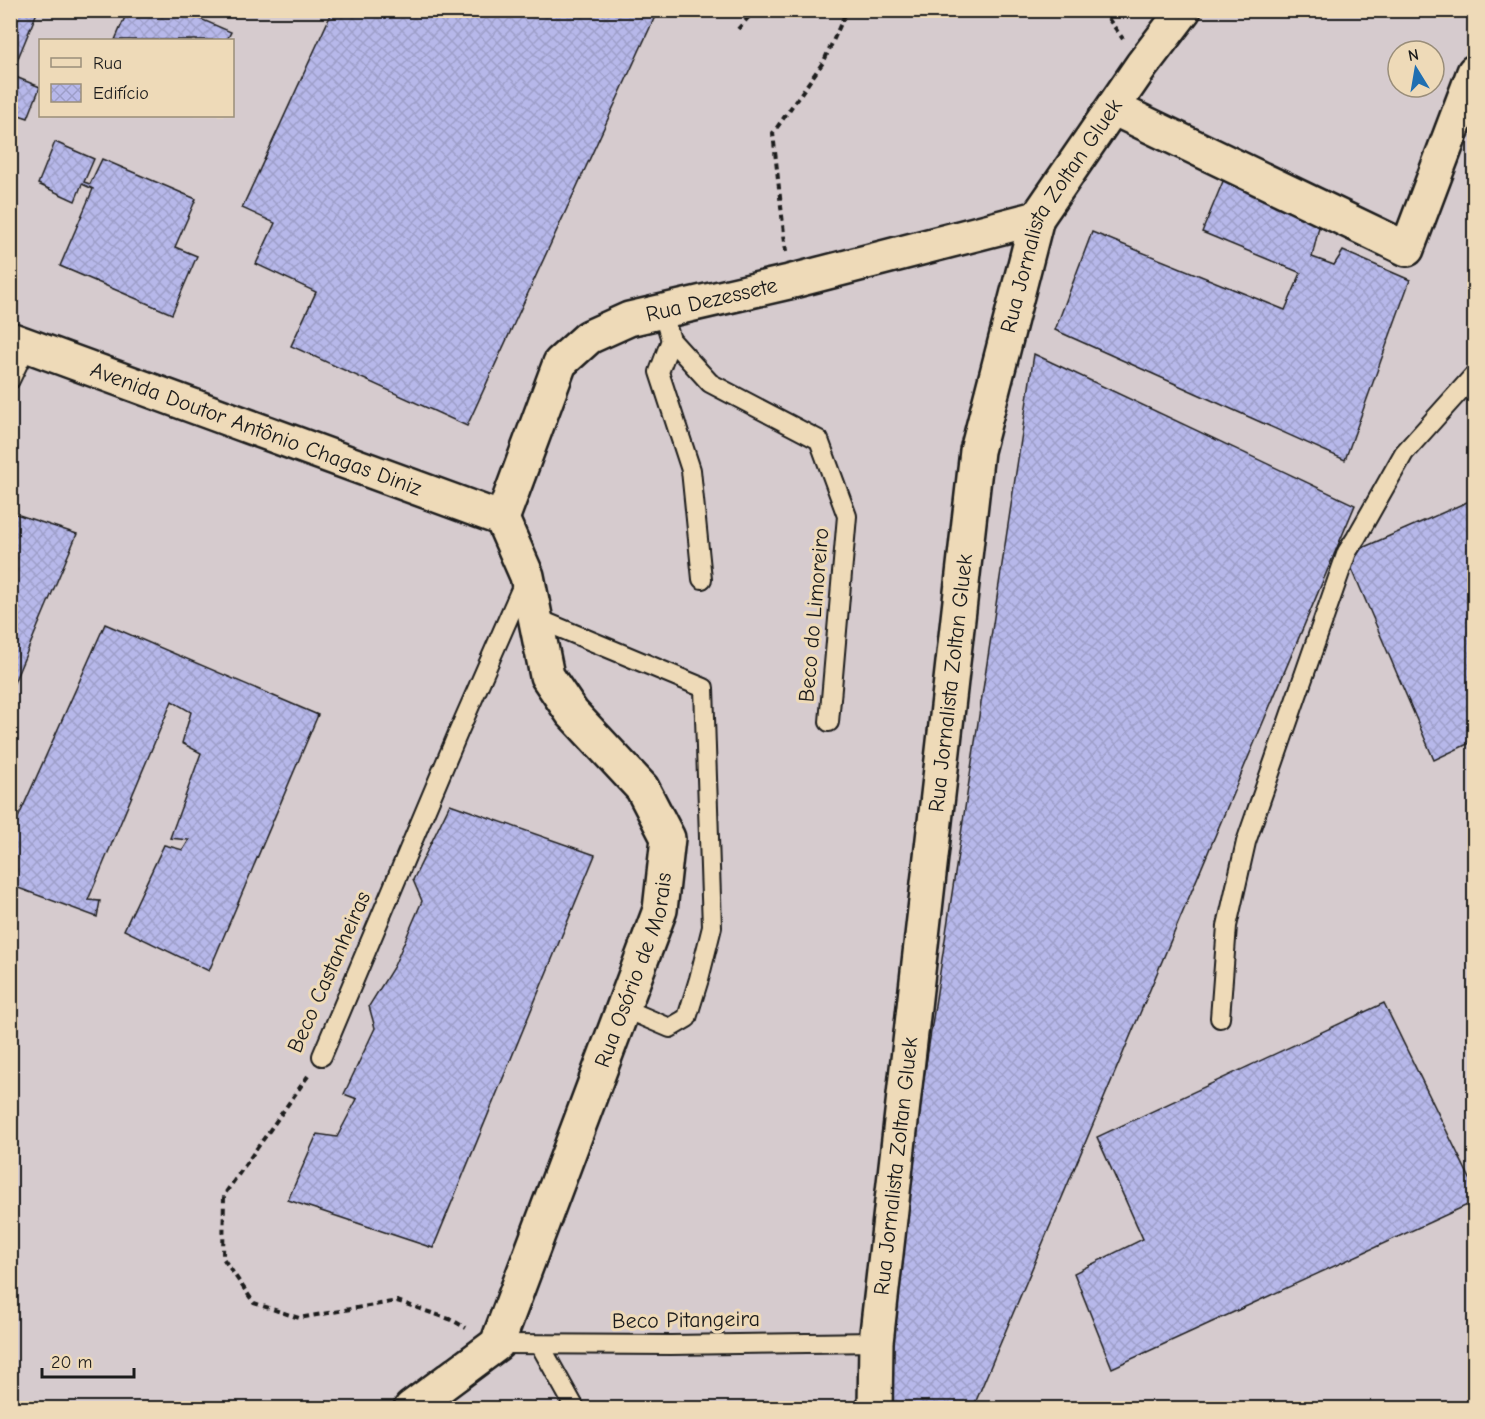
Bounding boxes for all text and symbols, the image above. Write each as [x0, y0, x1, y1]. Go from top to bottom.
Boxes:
legend [39, 39, 234, 117]
north arrow [1386, 39, 1446, 99]
text: N [1406, 45, 1420, 65]
text: Rua [93, 53, 122, 74]
text: Edifício [93, 83, 149, 104]
street label: Rua Jornalista Zoltan Gluek [995, 94, 1128, 336]
street label: Rua Dezessete [643, 272, 780, 328]
street label: Avenida Doutor Antônio Chagas Diniz [87, 357, 426, 502]
street label: Beco do Limoreiro [793, 527, 835, 703]
street label: Rua Jornalista Zoltan Gluek [923, 552, 978, 814]
street label: Rua Osório de Morais [589, 871, 677, 1071]
street label: Beco Castanheiras [282, 887, 376, 1057]
street label: Rua Jornalista Zoltan Gluek [868, 1035, 924, 1297]
street label: Beco Pitangeira [612, 1306, 760, 1334]
scale bar [42, 1341, 134, 1379]
text: 20 m [51, 1352, 92, 1373]

